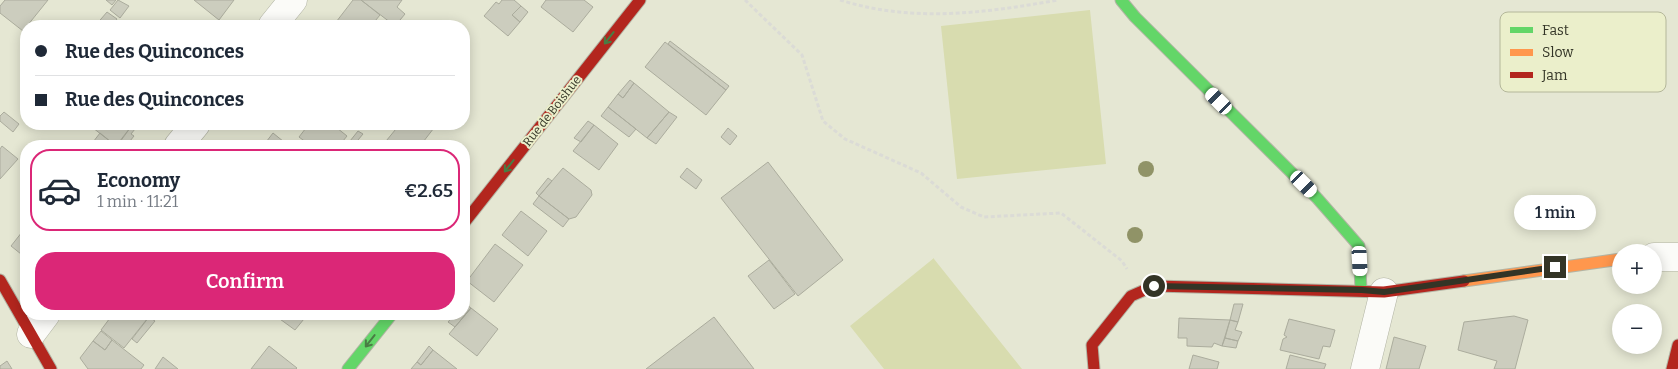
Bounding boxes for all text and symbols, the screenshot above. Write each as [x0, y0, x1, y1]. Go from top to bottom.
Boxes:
legend [1500, 12, 1666, 92]
text: Fast [1542, 22, 1569, 39]
one-way arrow [604, 31, 615, 44]
text: Rue des Quinconces [65, 40, 244, 63]
text: Slow [1542, 44, 1574, 61]
text: Jam [1541, 67, 1568, 84]
street label: Rue de Boishue [520, 73, 584, 149]
car [1203, 85, 1234, 117]
text: Rue des Quinconces [65, 88, 244, 111]
one-way arrow [503, 159, 514, 172]
icon: car [37, 168, 82, 213]
car [1288, 168, 1319, 200]
text: Economy [97, 169, 180, 192]
text: €2.65 [404, 179, 453, 202]
text: 1 min · 11:21 [97, 192, 178, 211]
callout: 1 min [1514, 194, 1596, 230]
text: 1 min [1535, 203, 1575, 222]
map controls [1612, 244, 1662, 354]
button: + [1612, 244, 1662, 294]
car [1351, 246, 1368, 276]
button: Confirm [35, 252, 455, 310]
route end [1544, 256, 1566, 278]
route start [1143, 275, 1165, 297]
button: − [1612, 304, 1662, 354]
one-way arrow [365, 335, 376, 348]

